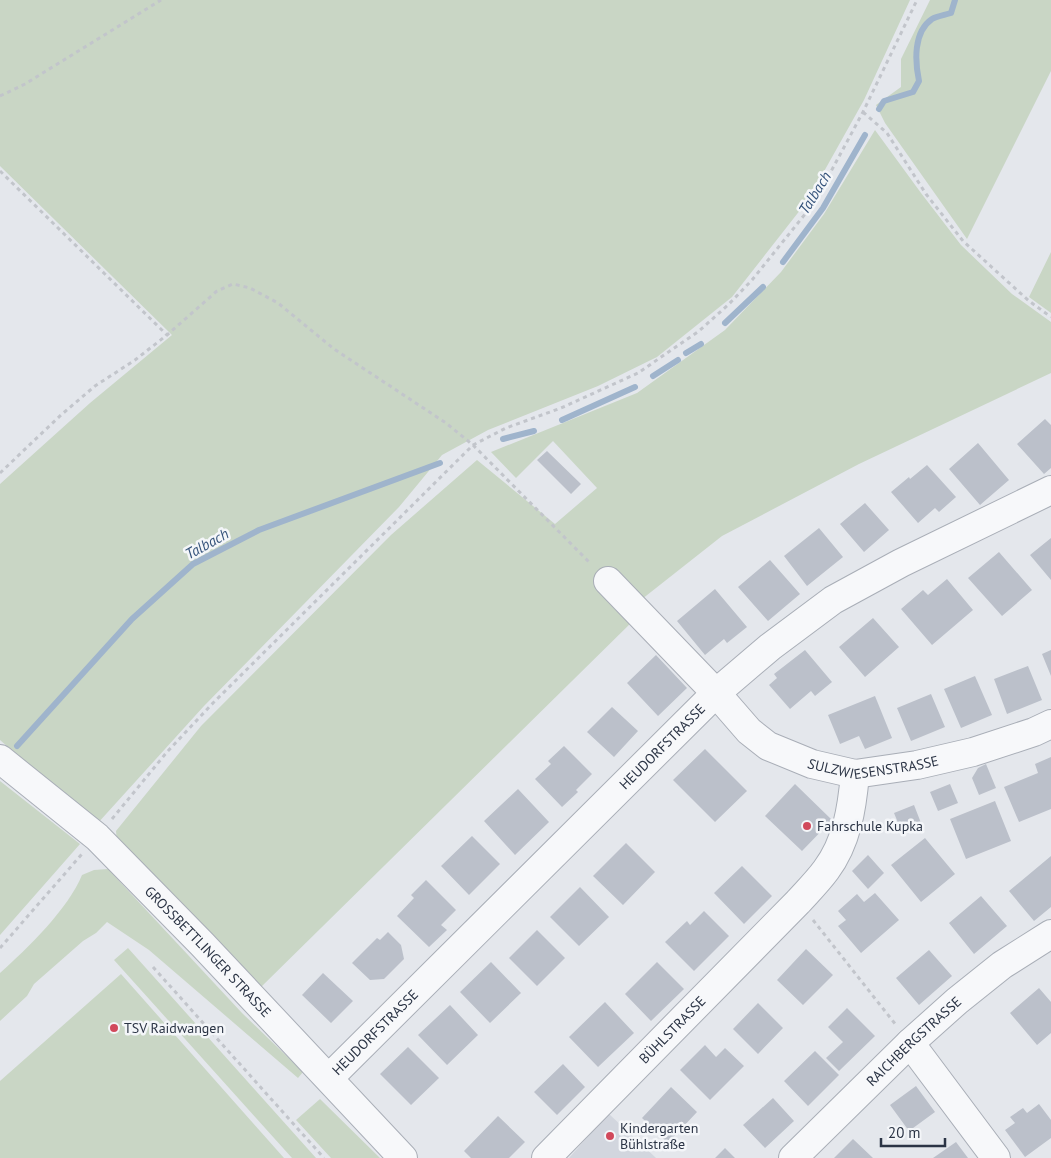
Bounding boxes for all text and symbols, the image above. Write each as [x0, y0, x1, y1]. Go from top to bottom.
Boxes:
water label: Talbach [794, 168, 835, 218]
water label: Talbach [182, 524, 232, 563]
street label: HEUDORFSTRASSE [615, 700, 709, 793]
street label: SULZWIESENSTRASSE [805, 751, 940, 783]
place label: Fahrschule Kupka [817, 817, 923, 835]
marker: Fahrschule Kupka [801, 820, 813, 832]
street label: GROSSBETTLINGER STRASSE [141, 882, 275, 1021]
street label: HEUDORFSTRASSE [328, 986, 422, 1079]
street label: BÜHLSTRASSE [635, 992, 709, 1067]
street label: RAICHBERGSTRASSE [862, 993, 965, 1090]
place label: TSV Raidwangen [124, 1019, 224, 1037]
marker: TSV Raidwangen [108, 1022, 120, 1034]
scale bar [881, 1116, 945, 1148]
place label: Kindergarten Bühlstraße [620, 1119, 698, 1153]
text: 20 m [888, 1123, 921, 1142]
marker: Kindergarten Bühlstraße [604, 1130, 616, 1142]

